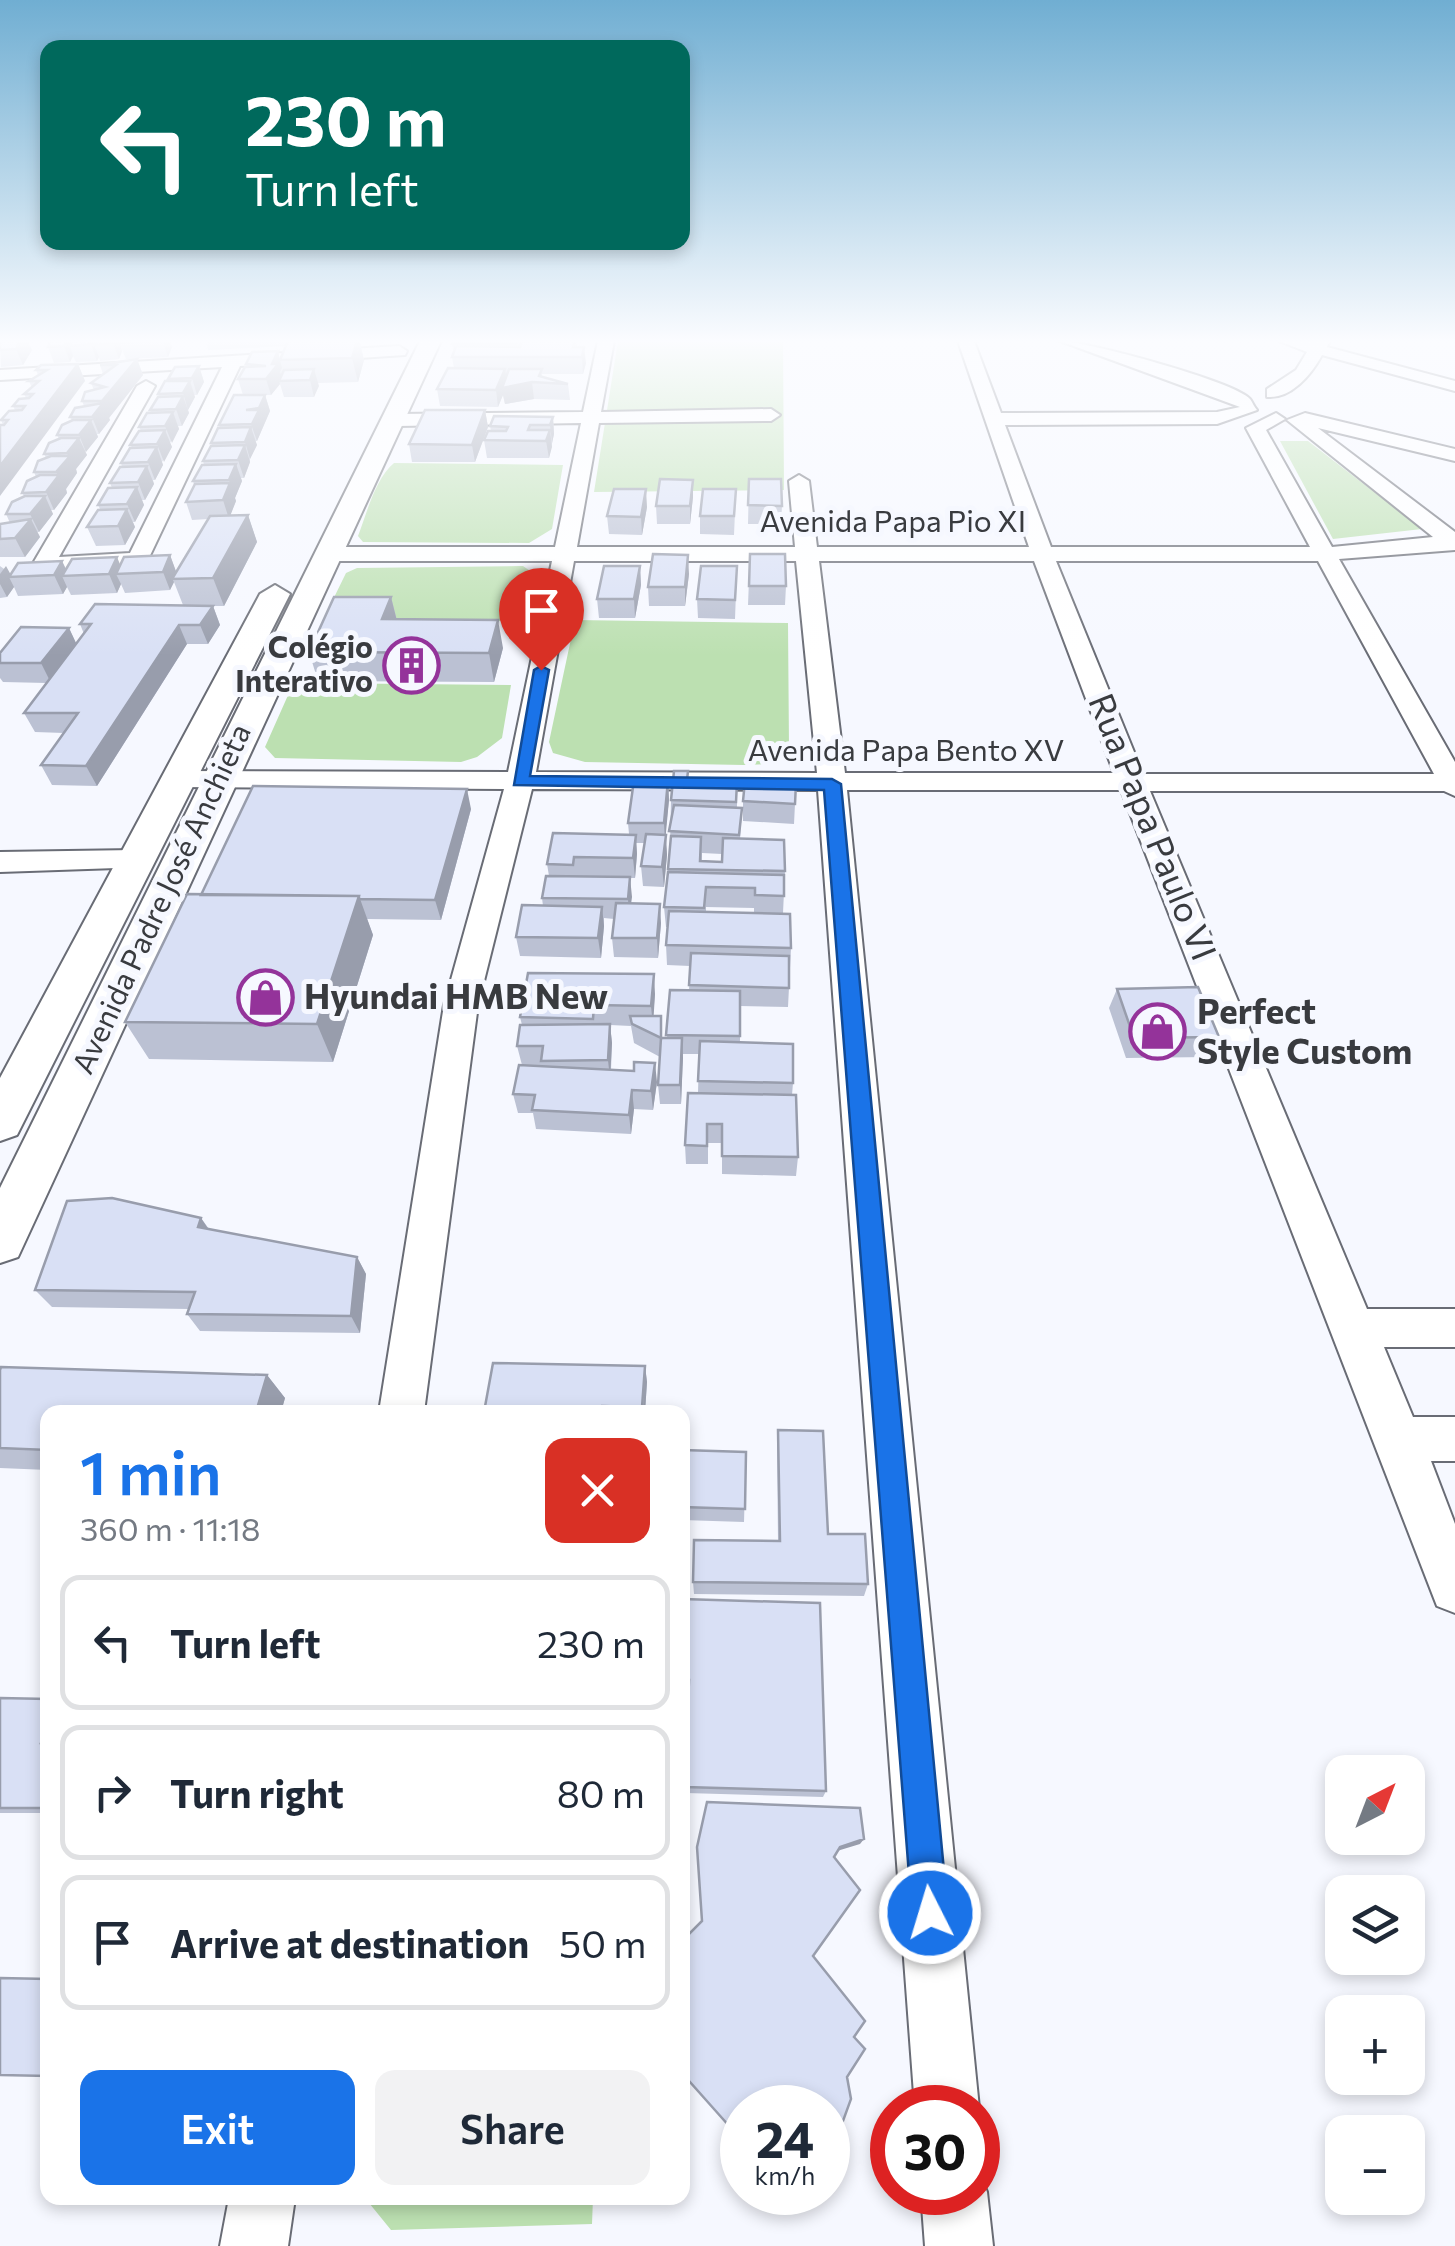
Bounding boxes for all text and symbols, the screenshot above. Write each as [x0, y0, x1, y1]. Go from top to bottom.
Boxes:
text: 230 m [245, 75, 447, 160]
icon: left [80, 80, 210, 210]
text: Turn left [245, 160, 419, 215]
street label: Avenida Papa Pio XI [760, 501, 1026, 538]
pin [499, 568, 584, 671]
icon: arrive [514, 583, 569, 638]
place label: Colégio Interativo [235, 627, 373, 698]
building icon: Colégio Interativo [382, 635, 442, 695]
street label: Rua Papa Paulo VI [1081, 686, 1227, 966]
street label: Avenida Padre José Anchieta [62, 717, 257, 1079]
street label: Avenida Papa Bento XV [748, 730, 1064, 767]
shop icon: Hyundai HMB New [235, 967, 295, 1027]
place label: Hyundai HMB New [304, 973, 608, 1016]
place label: Perfect Style Custom [1197, 988, 1412, 1071]
shop icon: Perfect Style Custom [1128, 1002, 1188, 1062]
text: 1 min [80, 1434, 221, 1507]
button: close [545, 1438, 650, 1543]
text: 360 m · 11:18 [80, 1508, 260, 1548]
icon: left [85, 1615, 140, 1670]
text: Turn left [170, 1619, 321, 1666]
text: 230 m [537, 1619, 645, 1666]
north arrow [1325, 1755, 1425, 1855]
map controls [1325, 1755, 1425, 2215]
icon: right [85, 1765, 140, 1820]
text: Turn right [170, 1769, 344, 1816]
text: 80 m [557, 1769, 645, 1816]
position arrow [878, 1861, 982, 1965]
button: layers [1325, 1875, 1425, 1975]
icon: arrive [85, 1915, 140, 1970]
text: Arrive at destination [170, 1919, 529, 1966]
text: 50 m [559, 1919, 646, 1966]
button: + [1325, 1995, 1425, 2095]
button: Exit [80, 2070, 355, 2185]
button: Share [375, 2070, 650, 2185]
speed limit sign: 30 [870, 2085, 1000, 2215]
text: 24 [756, 2107, 814, 2168]
button: − [1325, 2115, 1425, 2215]
text: km/h [755, 2160, 815, 2190]

